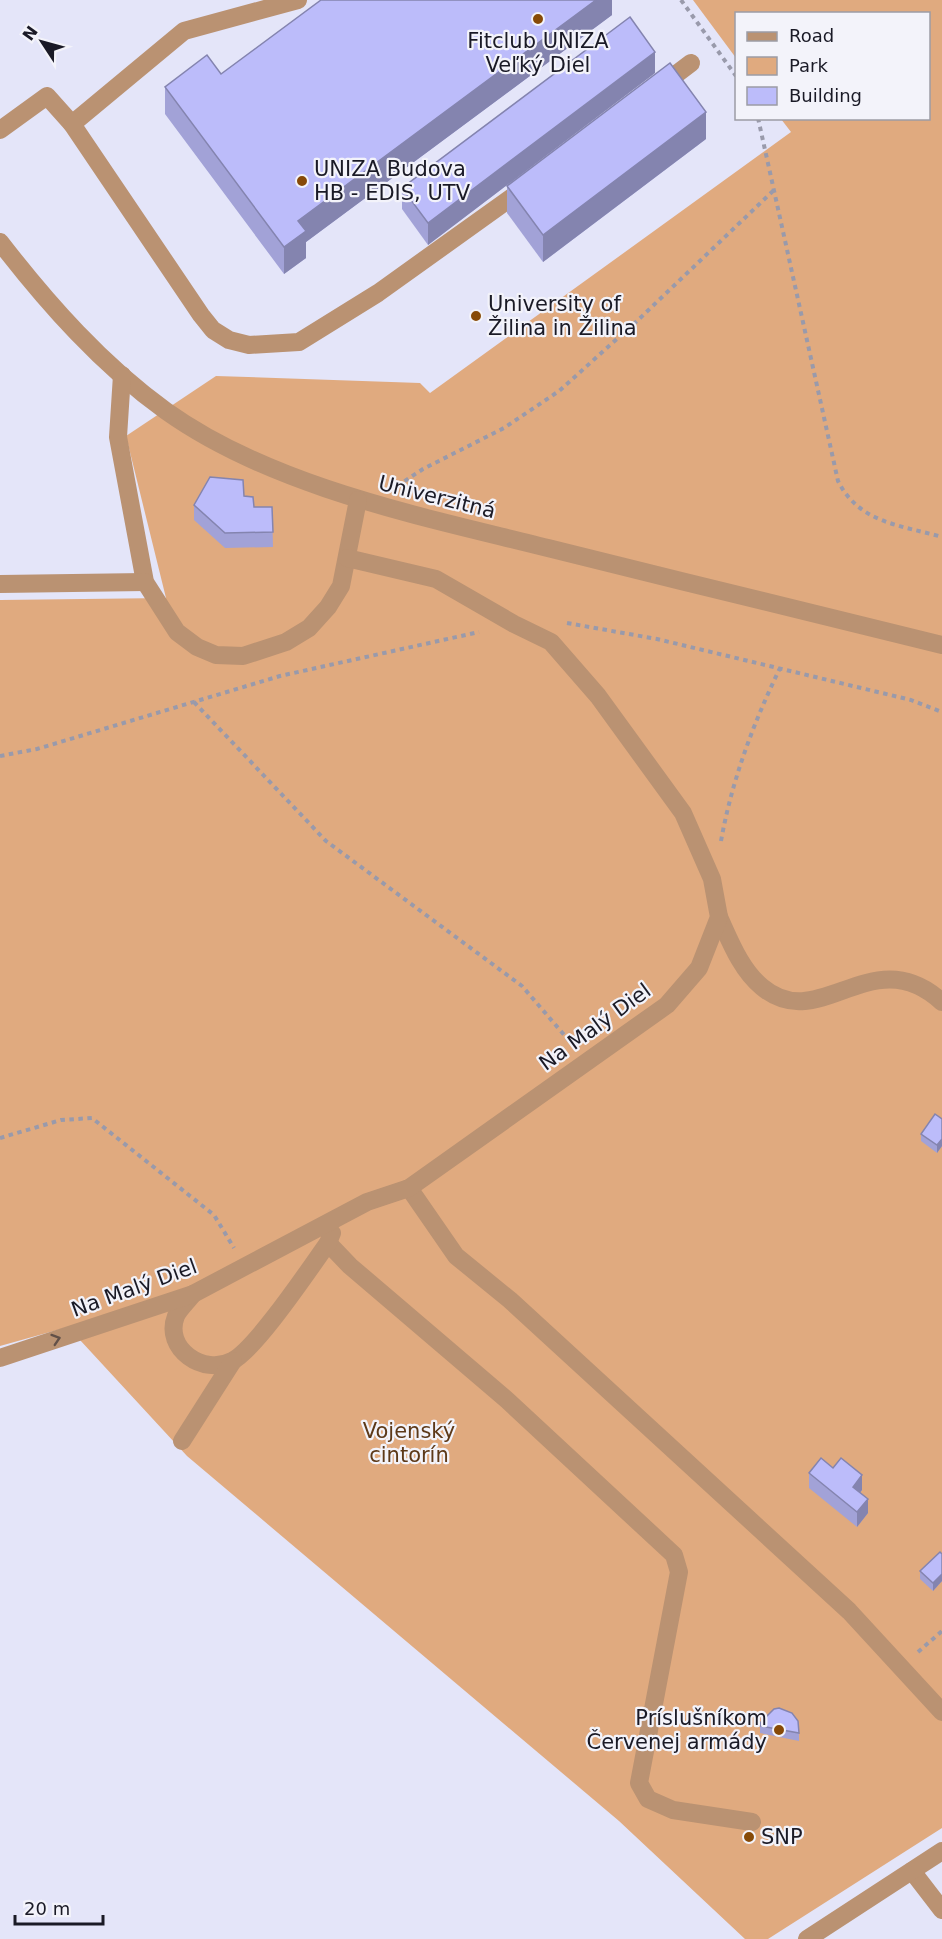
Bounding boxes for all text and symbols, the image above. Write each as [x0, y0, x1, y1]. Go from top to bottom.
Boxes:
north arrow [12, 12, 72, 72]
marker: Fitclub UNIZA Veľký Diel [531, 12, 545, 26]
legend [735, 12, 930, 120]
text: N [19, 22, 42, 44]
text: Road [789, 25, 834, 46]
place label: Fitclub UNIZA Veľký Diel [467, 29, 609, 77]
text: Park [789, 55, 828, 76]
text: Building [789, 85, 862, 106]
place label: UNIZA Budova HB - EDIS, UTV [314, 157, 471, 205]
marker: UNIZA Budova HB - EDIS, UTV [295, 174, 309, 188]
place label: University of Žilina in Žilina [488, 292, 637, 340]
marker: University of Žilina in Žilina [469, 309, 483, 323]
street label: Univerzitná [376, 471, 498, 523]
street label: Na Malý Diel [535, 979, 655, 1075]
street label: Na Malý Diel [68, 1254, 200, 1322]
one-way arrow [50, 1334, 61, 1347]
park label: Vojenský cintorín [363, 1419, 455, 1467]
place label: Príslušníkom Červenej armády [586, 1706, 767, 1754]
marker: Príslušníkom Červenej armády [772, 1723, 786, 1737]
place label: SNP [761, 1825, 803, 1849]
marker: SNP [742, 1830, 756, 1844]
scale bar [15, 1888, 104, 1926]
text: 20 m [24, 1898, 70, 1919]

